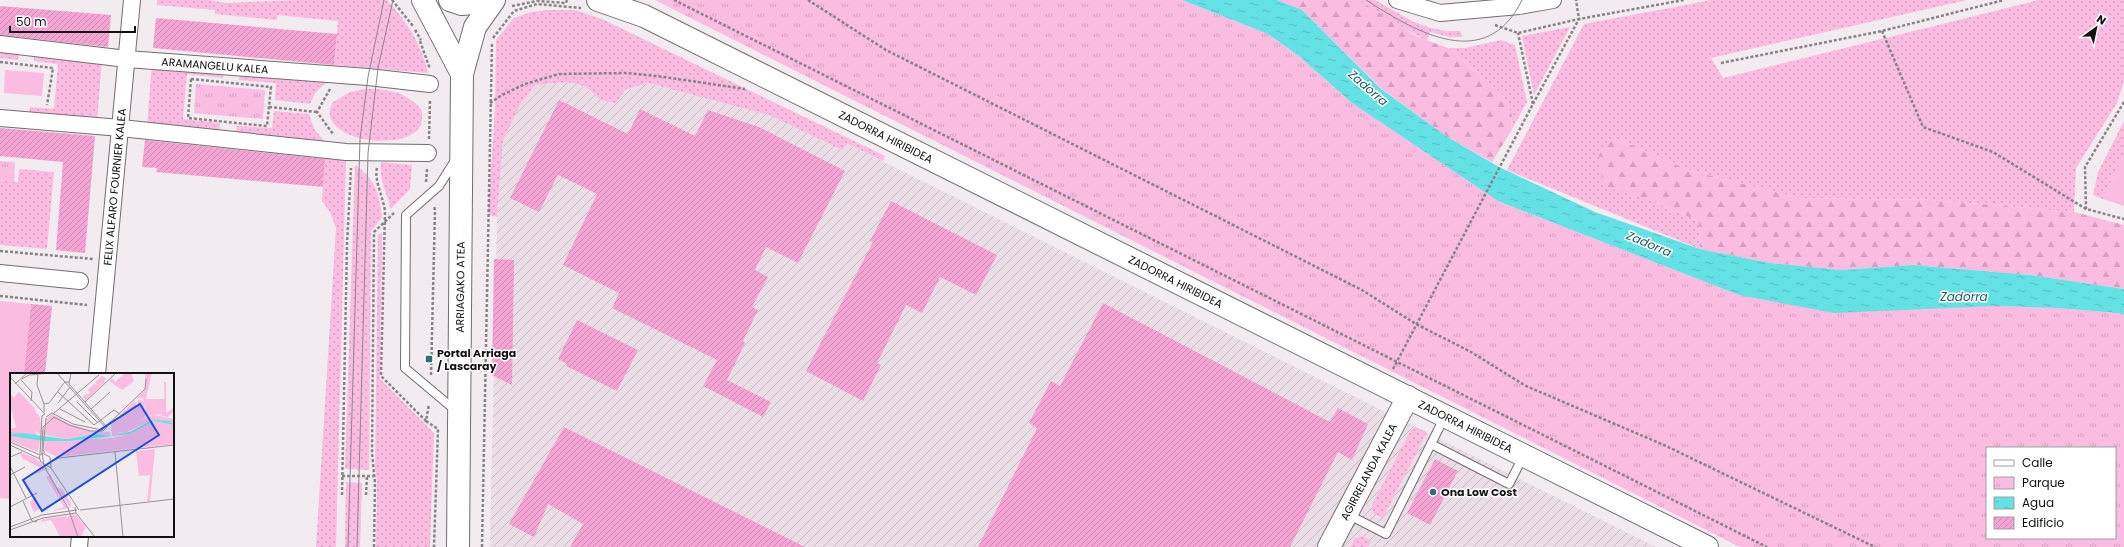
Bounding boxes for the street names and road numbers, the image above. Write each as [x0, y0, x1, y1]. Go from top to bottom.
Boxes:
street label: ARAMANGELU KALEA [161, 54, 270, 78]
street label: ZADORRA HIRIBIDEA [836, 106, 936, 167]
street label: FELIX ALFARO FOURNIER KALEA [99, 107, 130, 266]
street label: ARRIAGAKO ATEA [452, 241, 469, 333]
street label: ZADORRA HIRIBIDEA [1126, 251, 1226, 312]
street label: ZADORRA HIRIBIDEA [1416, 396, 1516, 457]
street label: AGIRRELANDA KALEA [1336, 420, 1401, 523]

